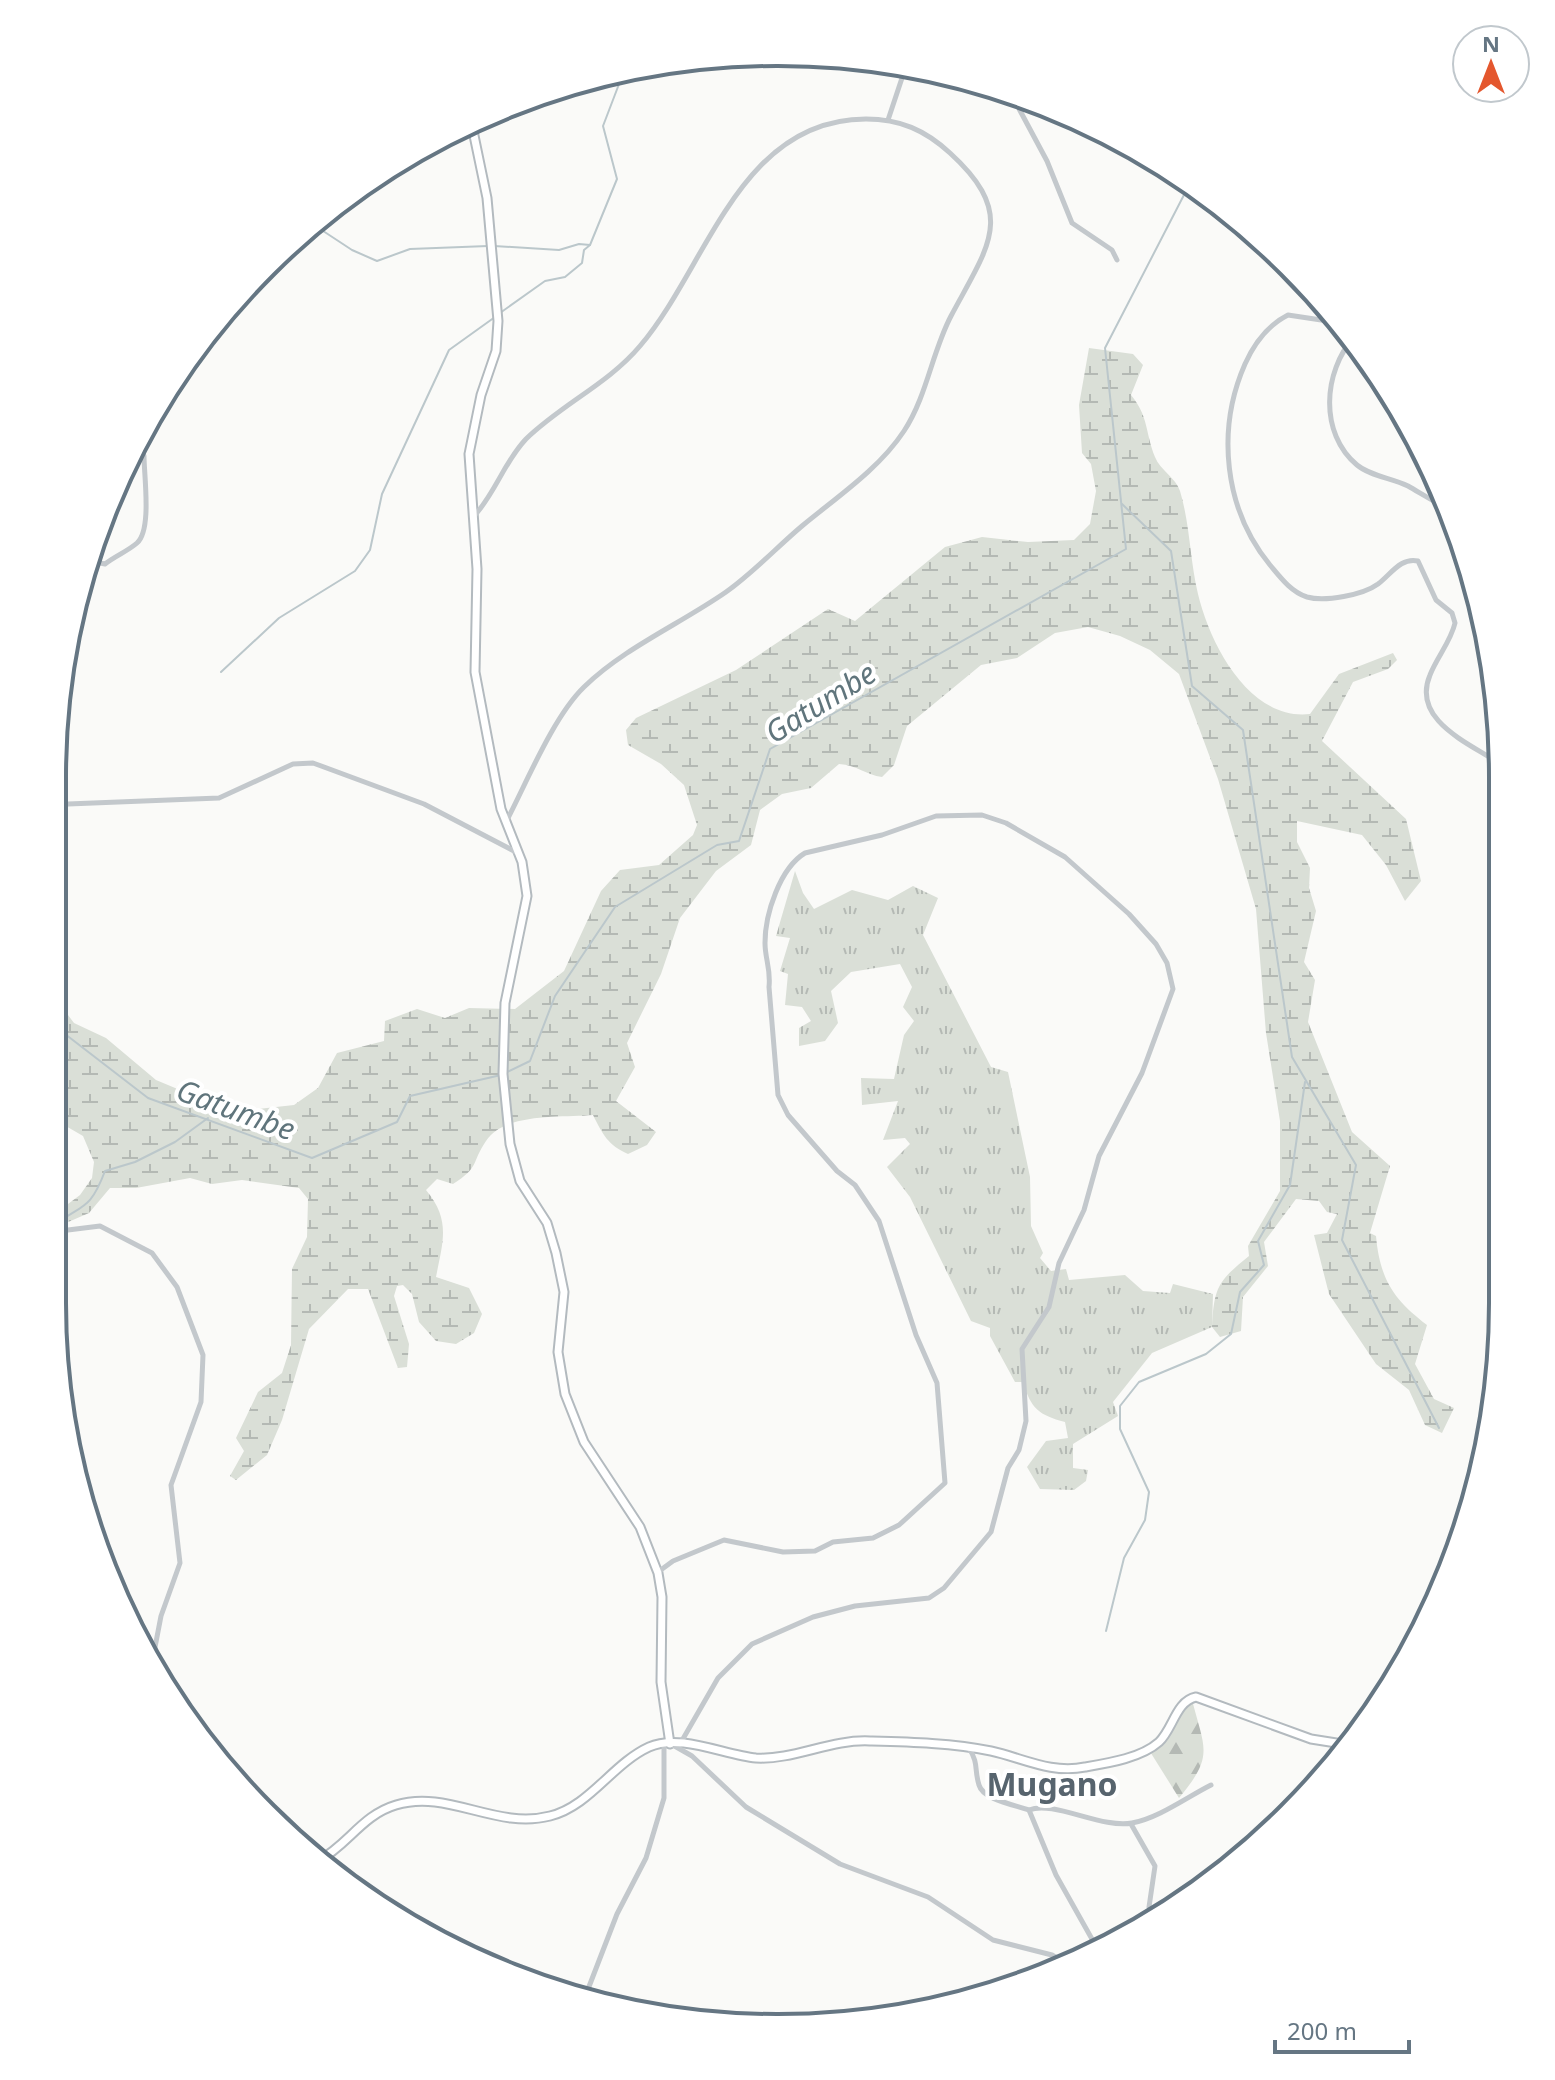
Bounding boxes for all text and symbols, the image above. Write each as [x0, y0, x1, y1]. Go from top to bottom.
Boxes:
north arrow [1451, 24, 1531, 104]
text: N [1482, 28, 1500, 58]
water label: Gatumbe [757, 652, 883, 752]
water label: Gatumbe [171, 1069, 301, 1149]
district label: Mugano [986, 1762, 1118, 1805]
scale bar [1275, 2004, 1409, 2054]
text: 200 m [1287, 2014, 1357, 2047]

